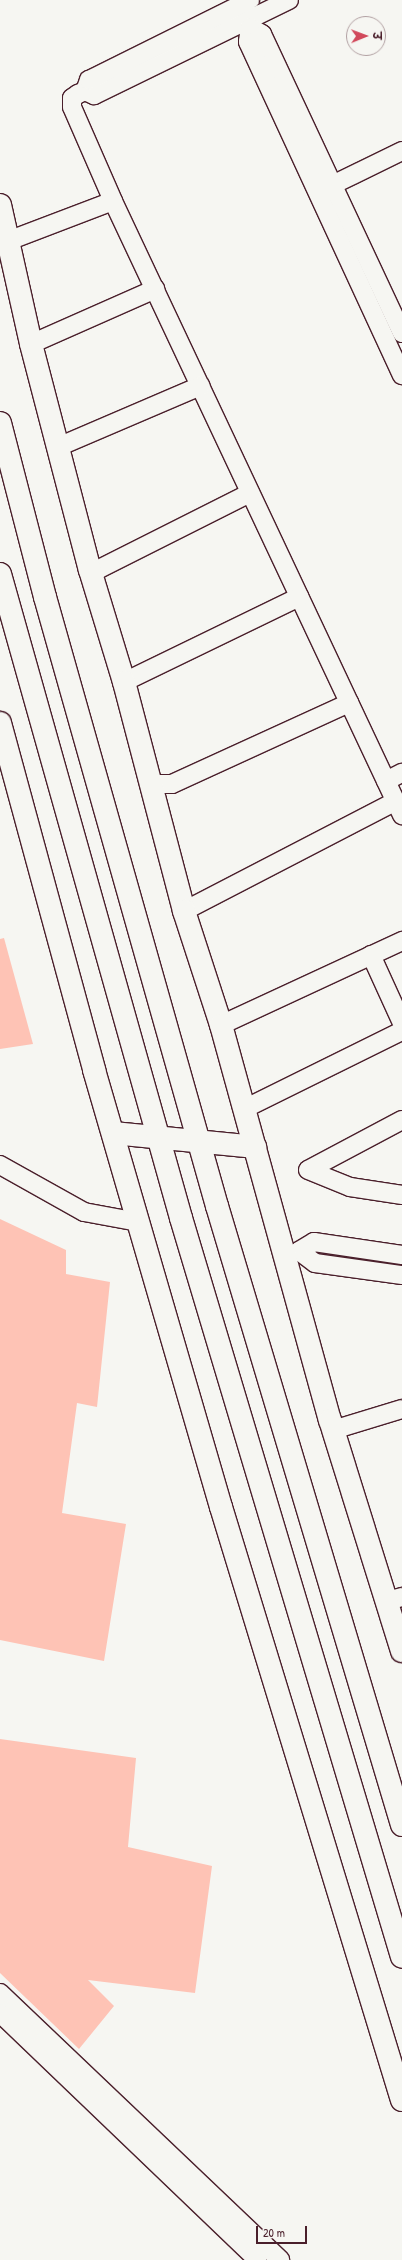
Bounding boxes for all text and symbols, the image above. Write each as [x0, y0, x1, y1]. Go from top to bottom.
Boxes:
north arrow [346, 16, 386, 56]
text: उ [370, 32, 384, 40]
scale bar [258, 2218, 309, 2244]
text: 20 m [263, 2224, 285, 2241]

